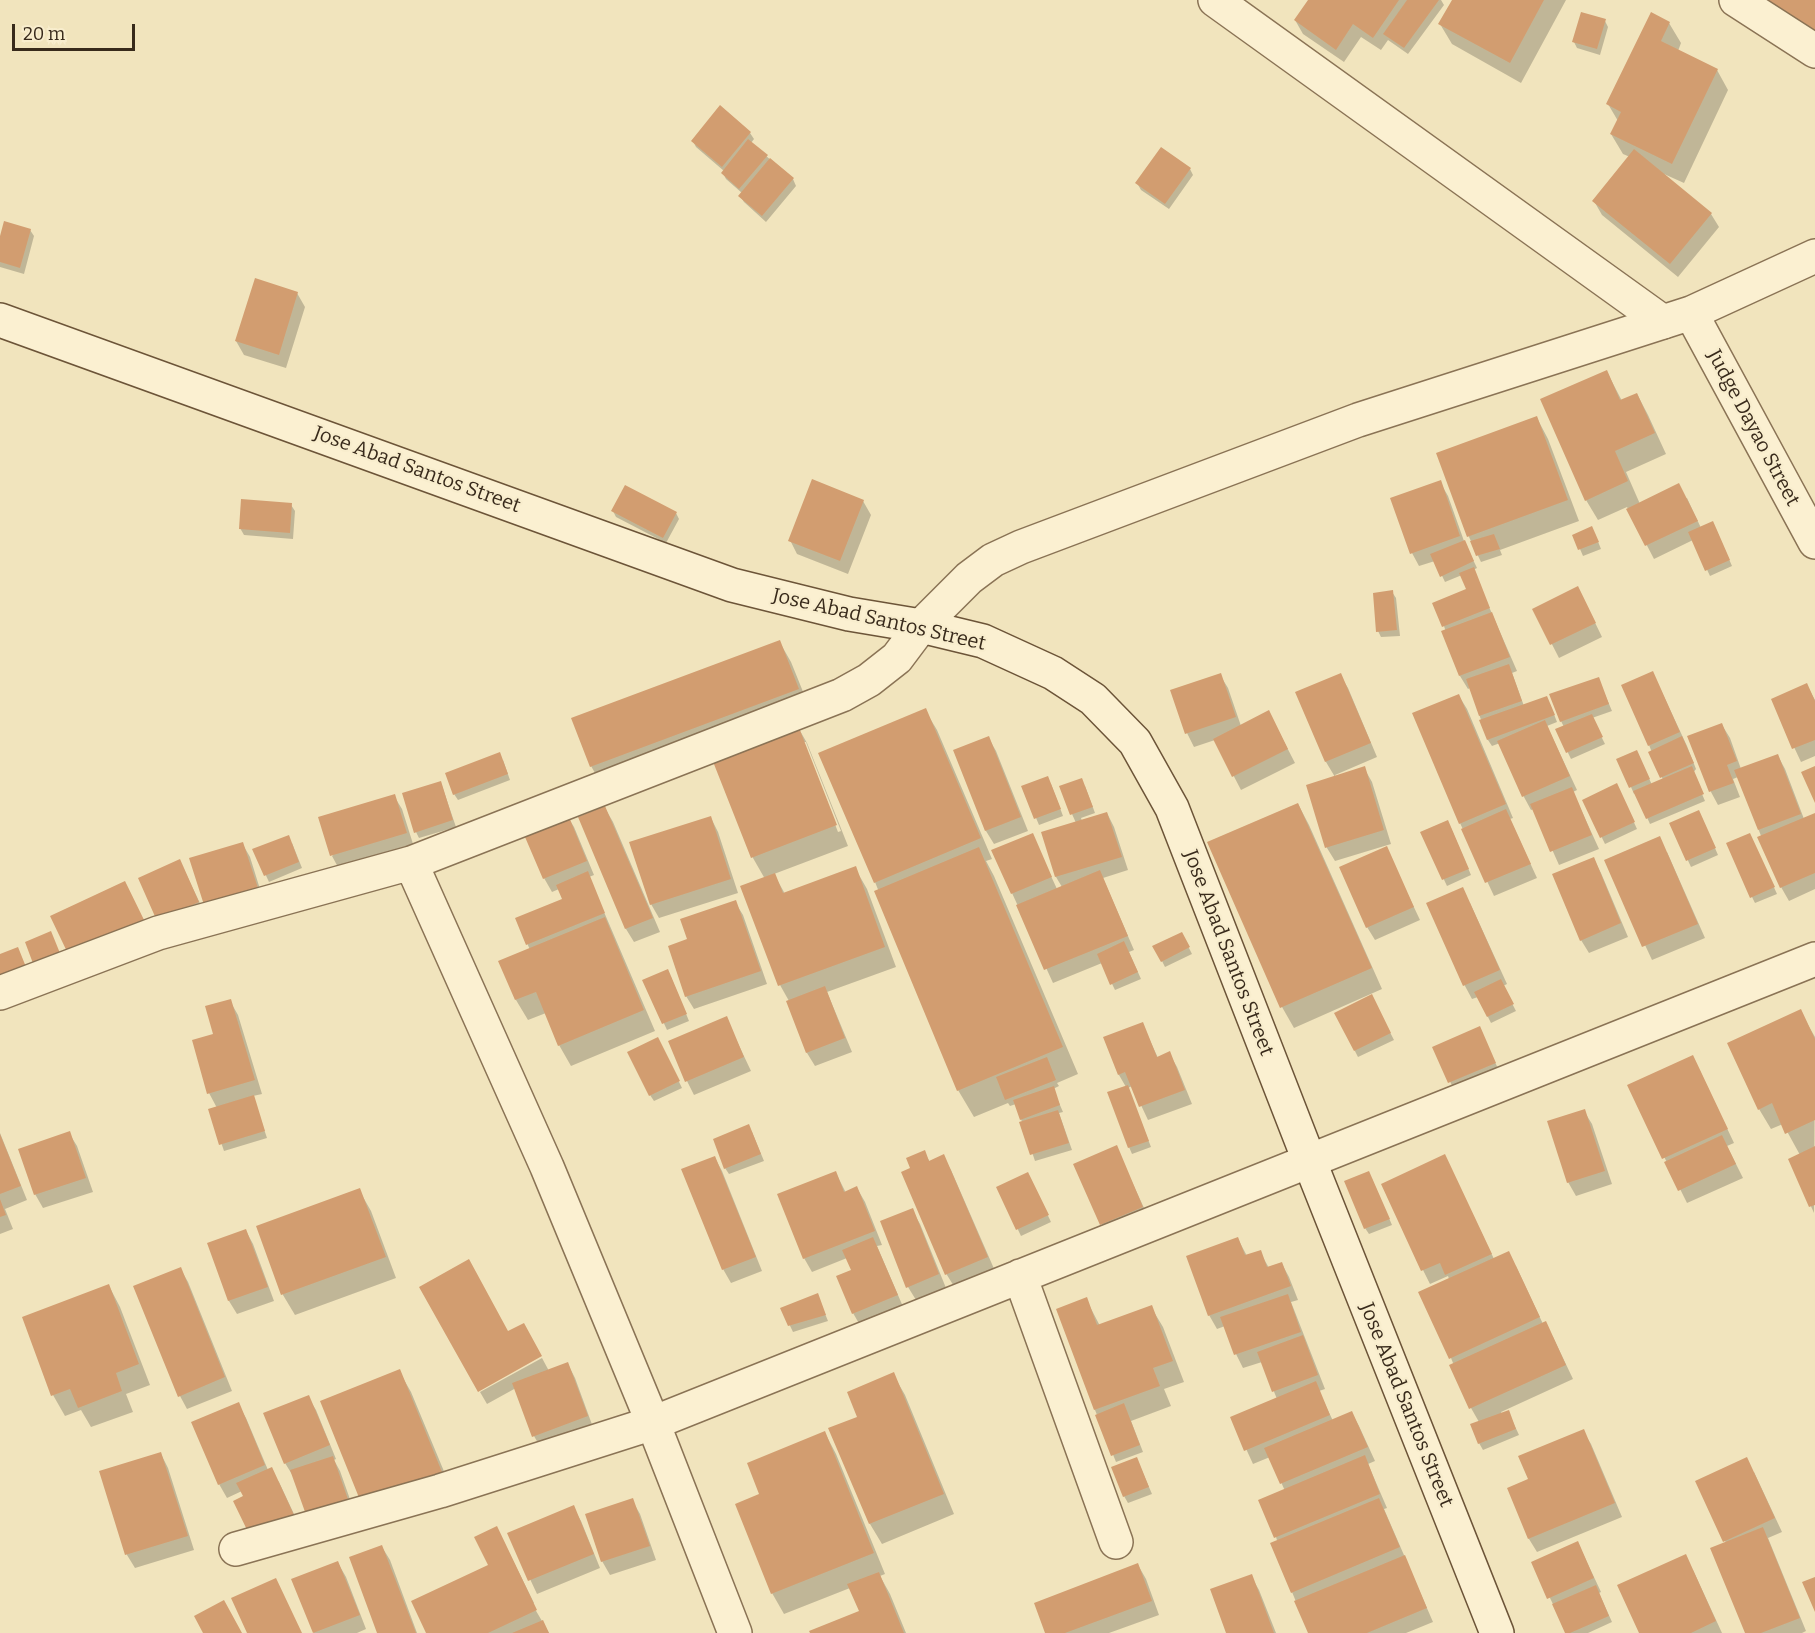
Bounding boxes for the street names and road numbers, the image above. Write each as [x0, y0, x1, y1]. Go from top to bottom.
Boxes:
street label: Judge Dayao Street [1702, 346, 1804, 510]
street label: Jose Abad Santos Street [310, 421, 524, 519]
street label: Jose Abad Santos Street [770, 584, 988, 656]
street label: Jose Abad Santos Street [1178, 847, 1278, 1059]
street label: Jose Abad Santos Street [1354, 1299, 1458, 1511]

